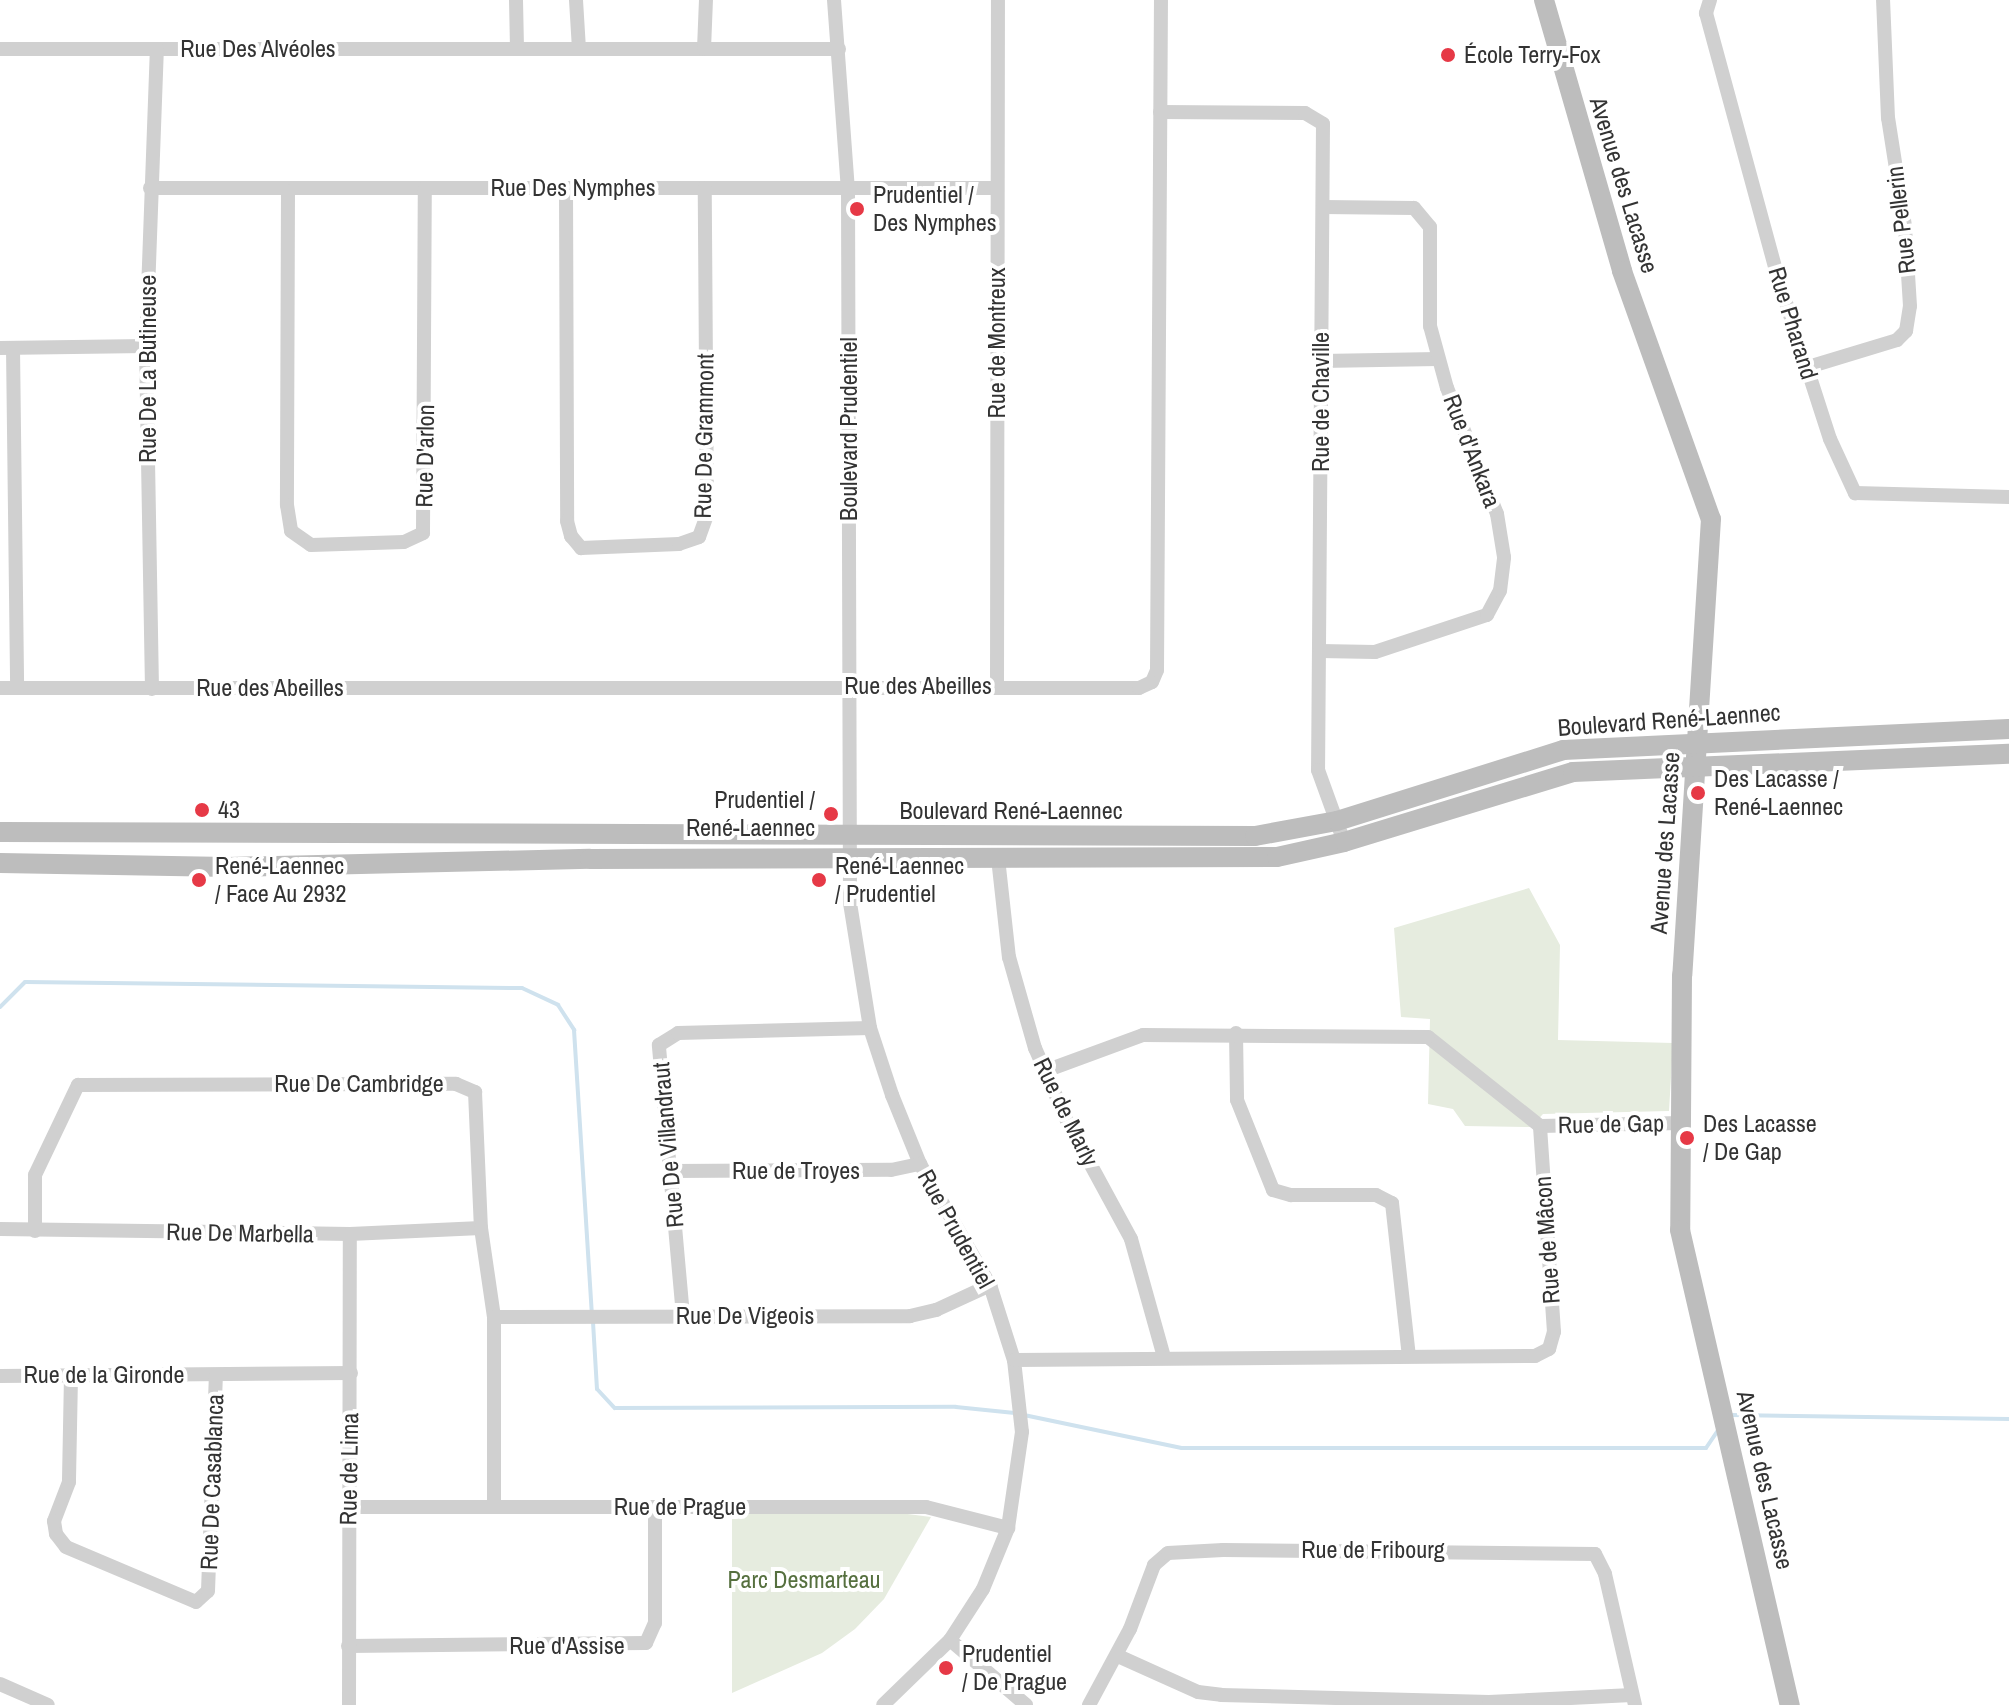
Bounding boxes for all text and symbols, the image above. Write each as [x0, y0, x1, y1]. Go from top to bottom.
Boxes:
street label: Rue Des Alvéoles [180, 35, 336, 63]
place label: École Terry-Fox [1464, 41, 1601, 69]
marker: École Terry-Fox [1439, 46, 1457, 64]
street label: Avenue des Lacasse [1584, 94, 1664, 276]
street label: Rue Pellerin [1880, 165, 1922, 275]
street label: Rue Des Nymphes [490, 174, 656, 202]
place label: Prudentiel / Des Nymphes [873, 181, 997, 237]
marker: Prudentiel / Des Nymphes [848, 200, 866, 218]
street label: Rue Pharand [1762, 263, 1824, 383]
street label: Rue de Montreux [983, 268, 1011, 418]
street label: Rue De La Butineuse [134, 275, 162, 463]
street label: Rue de Chaville [1307, 332, 1335, 472]
street label: Boulevard Prudentiel [835, 337, 863, 521]
street label: Rue De Grammont [688, 353, 720, 519]
street label: Rue d'Ankara [1437, 390, 1507, 512]
street label: Rue D'arlon [410, 404, 440, 508]
street label: Rue des Abeilles [844, 672, 992, 700]
street label: Rue des Abeilles [196, 674, 344, 702]
street label: Boulevard René-Laennec [1557, 698, 1781, 742]
street label: Avenue des Lacasse [1644, 751, 1686, 935]
place label: Des Lacasse / René-Laennec [1714, 765, 1843, 821]
marker: Des Lacasse / René-Laennec [1689, 784, 1707, 802]
place label: Prudentiel / René-Laennec [686, 786, 815, 842]
place label: 43 [218, 796, 240, 824]
street label: Boulevard René-Laennec [899, 797, 1123, 825]
marker: 43 [193, 801, 211, 819]
marker: Prudentiel / René-Laennec [822, 805, 840, 823]
place label: René-Laennec / Face Au 2932 [215, 852, 348, 908]
place label: René-Laennec / Prudentiel [835, 852, 964, 908]
marker: René-Laennec / Face Au 2932 [190, 871, 208, 889]
marker: René-Laennec / Prudentiel [810, 871, 828, 889]
street label: Rue de Marly [1027, 1053, 1105, 1171]
street label: Rue De Villandraut [646, 1061, 690, 1229]
street label: Rue De Cambridge [274, 1070, 444, 1098]
street label: Rue de Gap [1558, 1109, 1664, 1139]
place label: Des Lacasse / De Gap [1703, 1110, 1817, 1166]
marker: Des Lacasse / De Gap [1678, 1129, 1696, 1147]
street label: Rue de Troyes [732, 1157, 860, 1185]
street label: Rue Prudentiel [912, 1165, 1000, 1293]
street label: Rue de Mâcon [1528, 1175, 1566, 1305]
street label: Rue De Marbella [166, 1217, 314, 1249]
street label: Rue De Vigeois [676, 1302, 814, 1330]
street label: Rue de la Gironde [24, 1361, 184, 1389]
street label: Avenue des Lacasse [1730, 1388, 1800, 1572]
street label: Rue De Casablanca [195, 1393, 229, 1571]
street label: Rue de Lima [334, 1412, 364, 1526]
street label: Rue de Prague [614, 1493, 746, 1521]
street label: Rue de Fribourg [1301, 1536, 1445, 1564]
park label: Parc Desmarteau [727, 1566, 881, 1594]
street label: Rue d'Assise [509, 1632, 625, 1660]
place label: Prudentiel / De Prague [962, 1640, 1067, 1696]
marker: Prudentiel / De Prague [937, 1659, 955, 1677]

